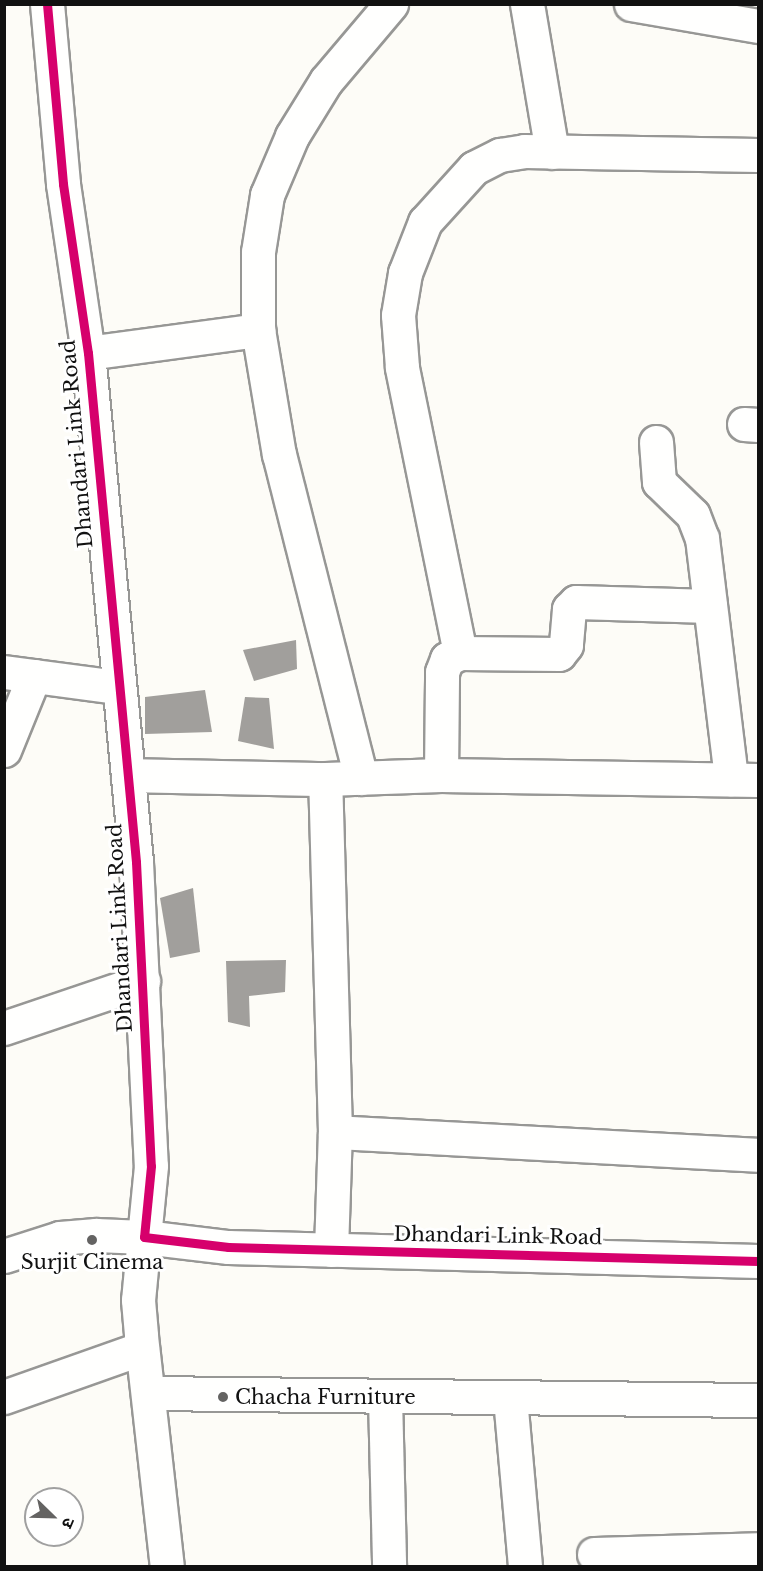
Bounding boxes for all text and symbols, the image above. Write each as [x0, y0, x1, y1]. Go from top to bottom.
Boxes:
street label: Dhandari Link Road [56, 339, 98, 549]
street label: Dhandari Link Road [103, 823, 137, 1033]
street label: Dhandari Link Road [393, 1222, 603, 1250]
marker: Surjit Cinema [85, 1233, 99, 1247]
place label: Surjit Cinema [21, 1250, 163, 1274]
place label: Chacha Furniture [235, 1385, 416, 1409]
marker: Chacha Furniture [216, 1390, 230, 1404]
north arrow [24, 1487, 84, 1547]
text: उ [58, 1515, 80, 1531]

